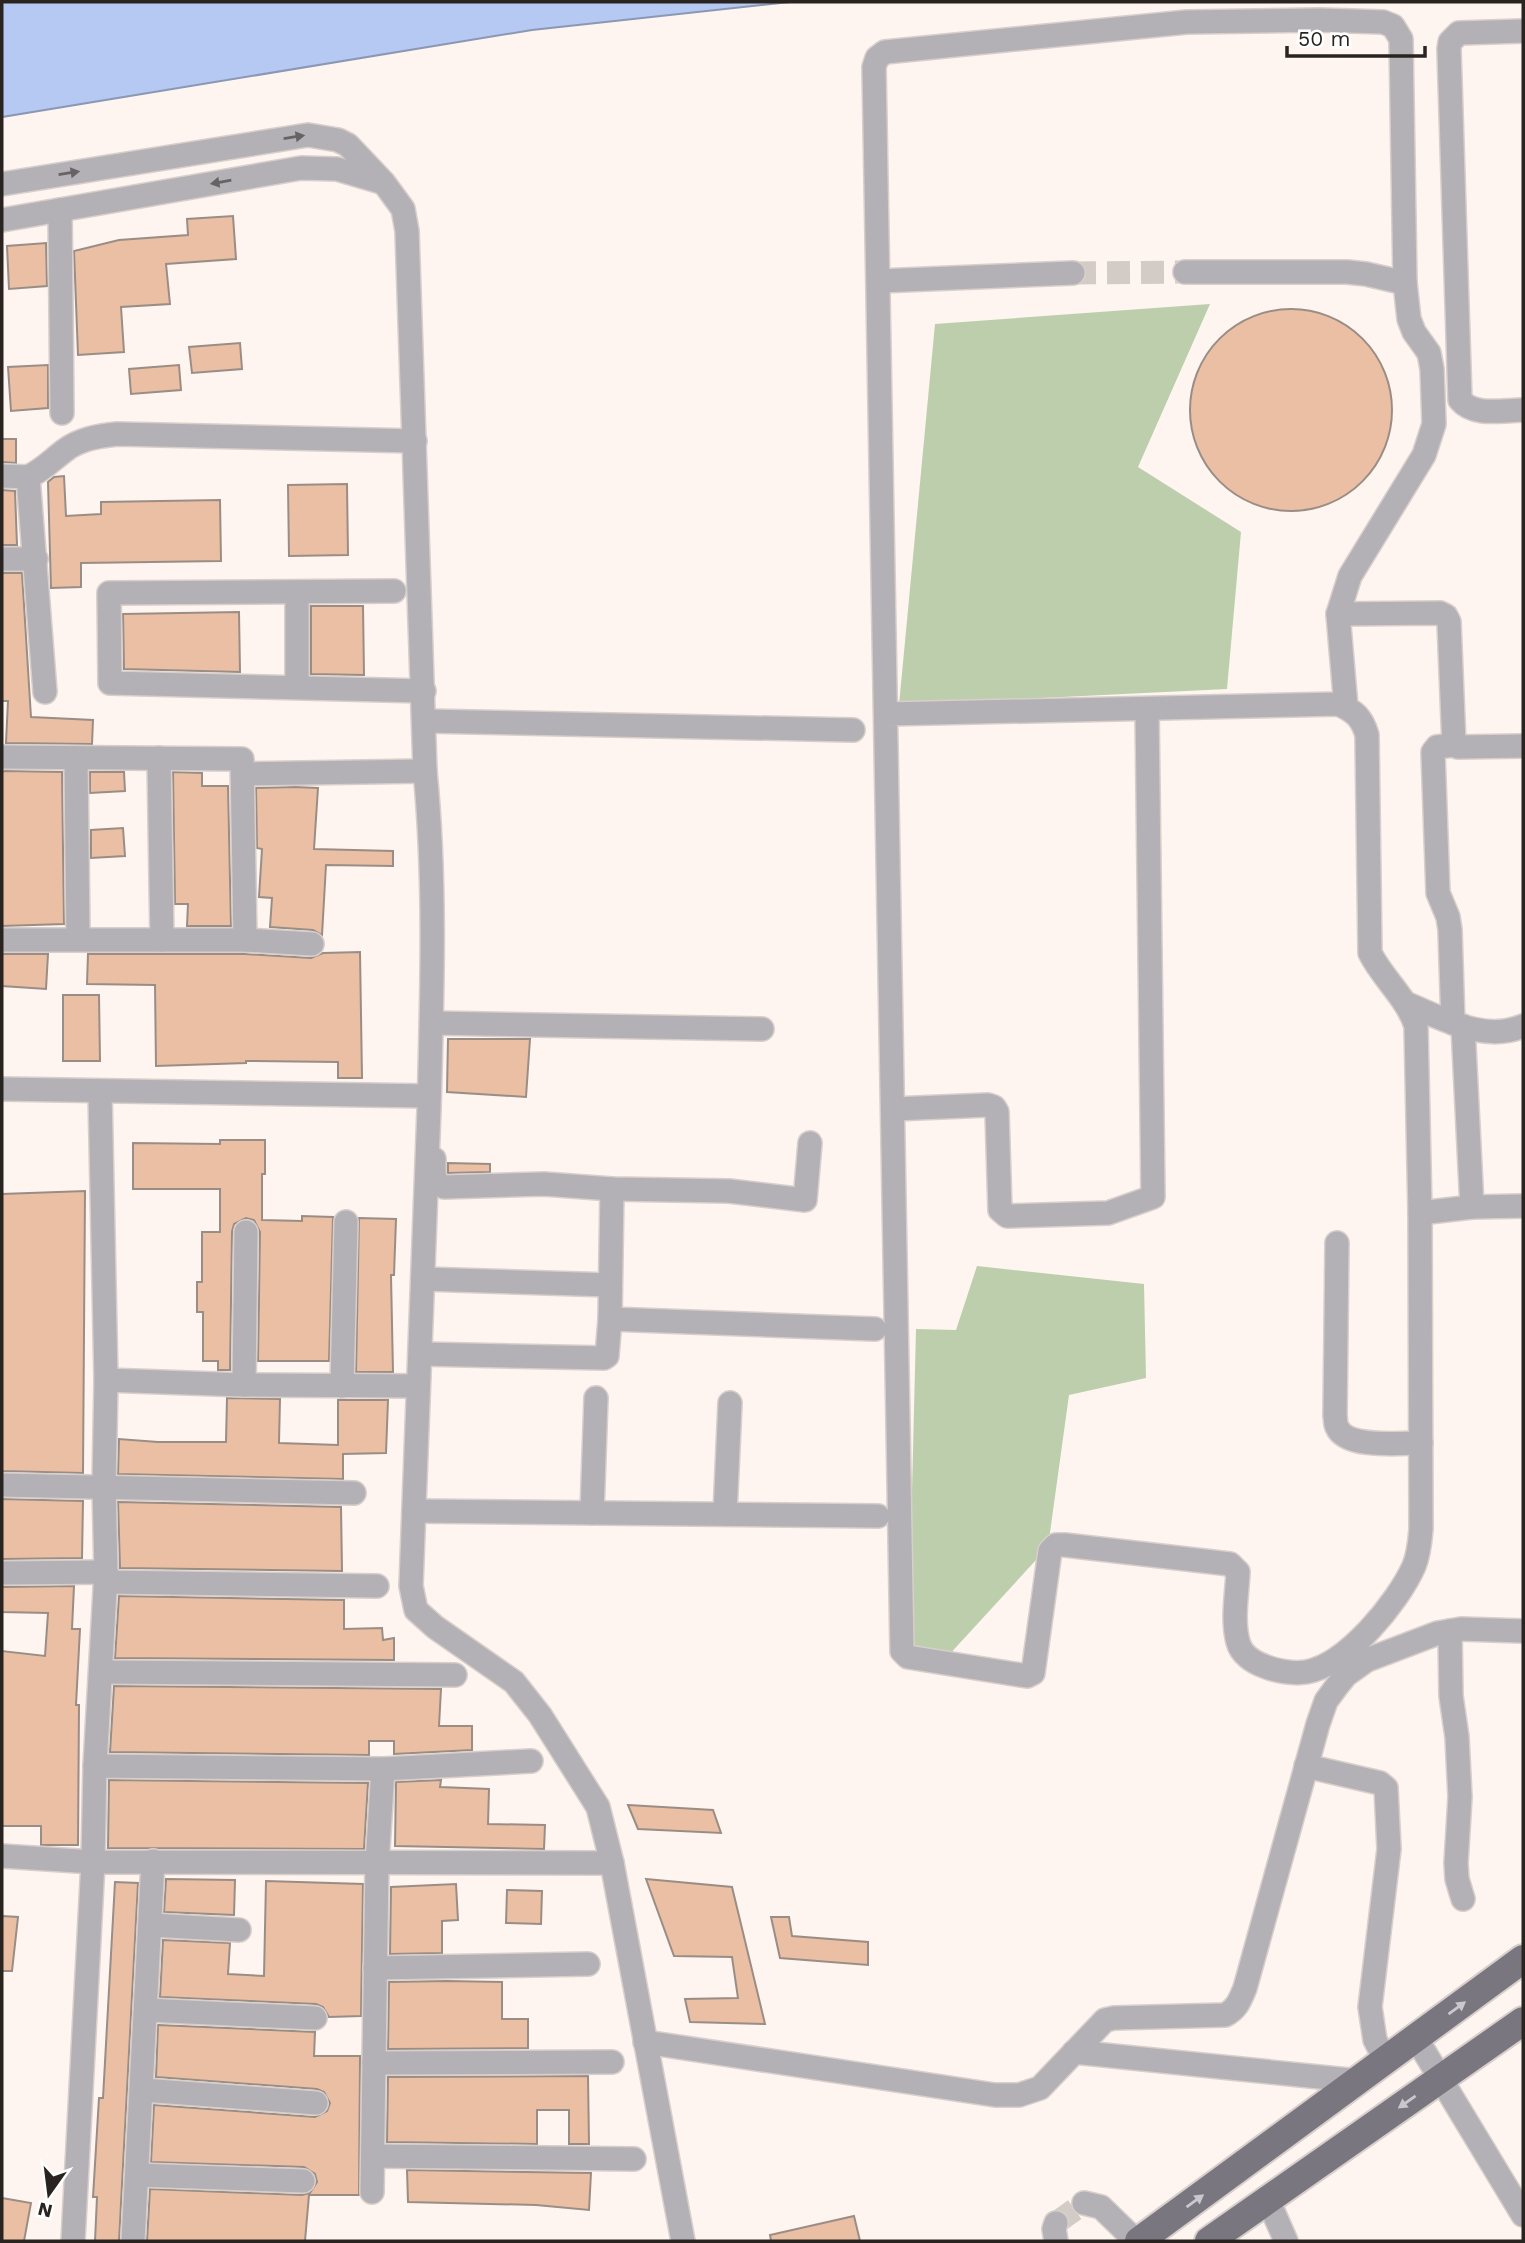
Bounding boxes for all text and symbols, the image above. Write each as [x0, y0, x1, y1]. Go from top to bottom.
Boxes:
scale bar [1287, 14, 1425, 58]
text: 50 m [1298, 26, 1350, 51]
one-way arrow [283, 131, 305, 142]
one-way arrow [58, 167, 80, 178]
one-way arrow [210, 177, 232, 188]
one-way arrow [1448, 2002, 1466, 2016]
one-way arrow [1398, 2095, 1416, 2109]
north arrow [14, 2159, 84, 2229]
one-way arrow [1185, 2194, 1204, 2208]
text: N [35, 2197, 55, 2223]

